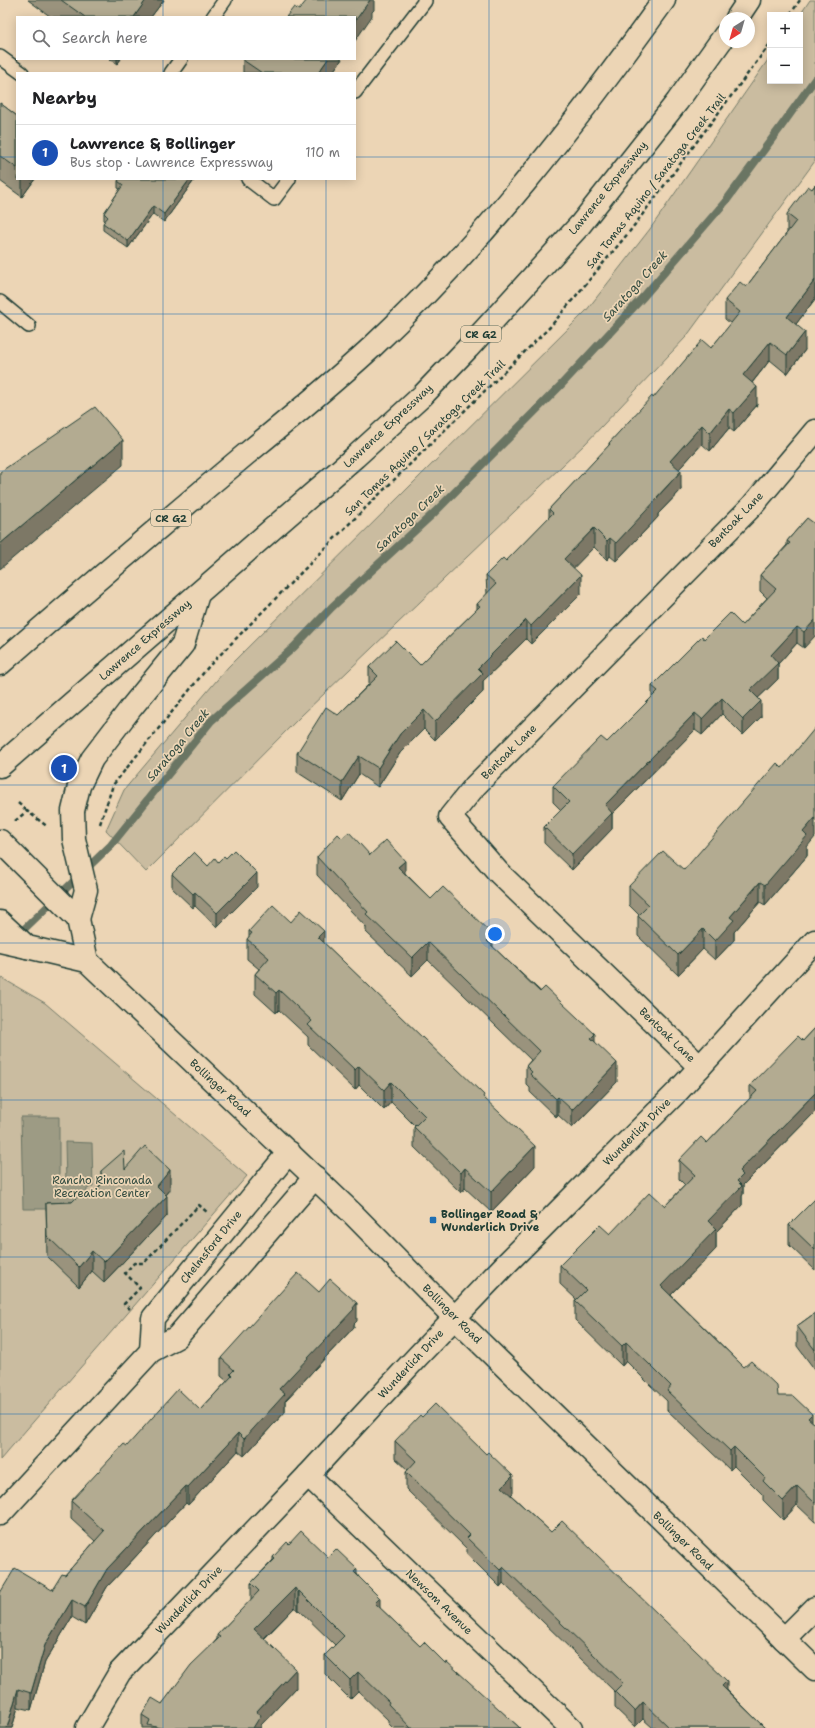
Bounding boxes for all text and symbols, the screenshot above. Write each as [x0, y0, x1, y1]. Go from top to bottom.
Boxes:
north arrow [719, 12, 755, 48]
map controls [767, 12, 803, 84]
button: + [767, 12, 803, 48]
search box [16, 16, 356, 60]
icon: search [30, 27, 52, 49]
text: Search here [62, 28, 148, 48]
button: − [767, 48, 803, 84]
text: Nearby [32, 87, 97, 109]
street label: San Tomas Aquino / Saratoga Creek Trail [583, 90, 730, 272]
text: Lawrence & Bollinger [70, 134, 236, 154]
street label: Lawrence Expressway [565, 138, 651, 238]
text: 1 [42, 144, 48, 161]
text: 110 m [305, 144, 340, 161]
text: Bus stop · Lawrence Expressway [70, 154, 273, 171]
water label: Saratoga Creek [599, 247, 671, 325]
road number: CR G2 [461, 326, 501, 342]
street label: San Tomas Aquino / Saratoga Creek Trail [342, 357, 508, 519]
street label: Lawrence Expressway [340, 381, 436, 471]
water label: Saratoga Creek [373, 482, 447, 554]
street label: Bentoak Lane [705, 489, 767, 551]
road number: CR G2 [151, 510, 191, 526]
street label: Lawrence Expressway [96, 596, 194, 684]
water label: Saratoga Creek [143, 705, 213, 785]
street label: Bentoak Lane [478, 721, 540, 783]
pin: 1 [51, 753, 77, 783]
your location [485, 924, 505, 944]
street label: Bentoak Lane [636, 1004, 698, 1066]
street label: Bollinger Road [186, 1056, 254, 1120]
street label: Wunderlich Drive [600, 1095, 674, 1169]
park label: Rancho Rinconada Recreation Center [52, 1173, 152, 1201]
street label: Chelmsford Drive [177, 1207, 245, 1287]
place label: Bollinger Road & Wunderlich Drive [441, 1207, 540, 1235]
marker: Bollinger Road & Wunderlich Drive [428, 1215, 438, 1225]
street label: Bollinger Road [419, 1281, 485, 1347]
street label: Wunderlich Drive [375, 1326, 447, 1402]
street label: Bollinger Road [650, 1508, 716, 1574]
street label: Wunderlich Drive [152, 1562, 226, 1638]
street label: Newsom Avenue [402, 1566, 476, 1638]

